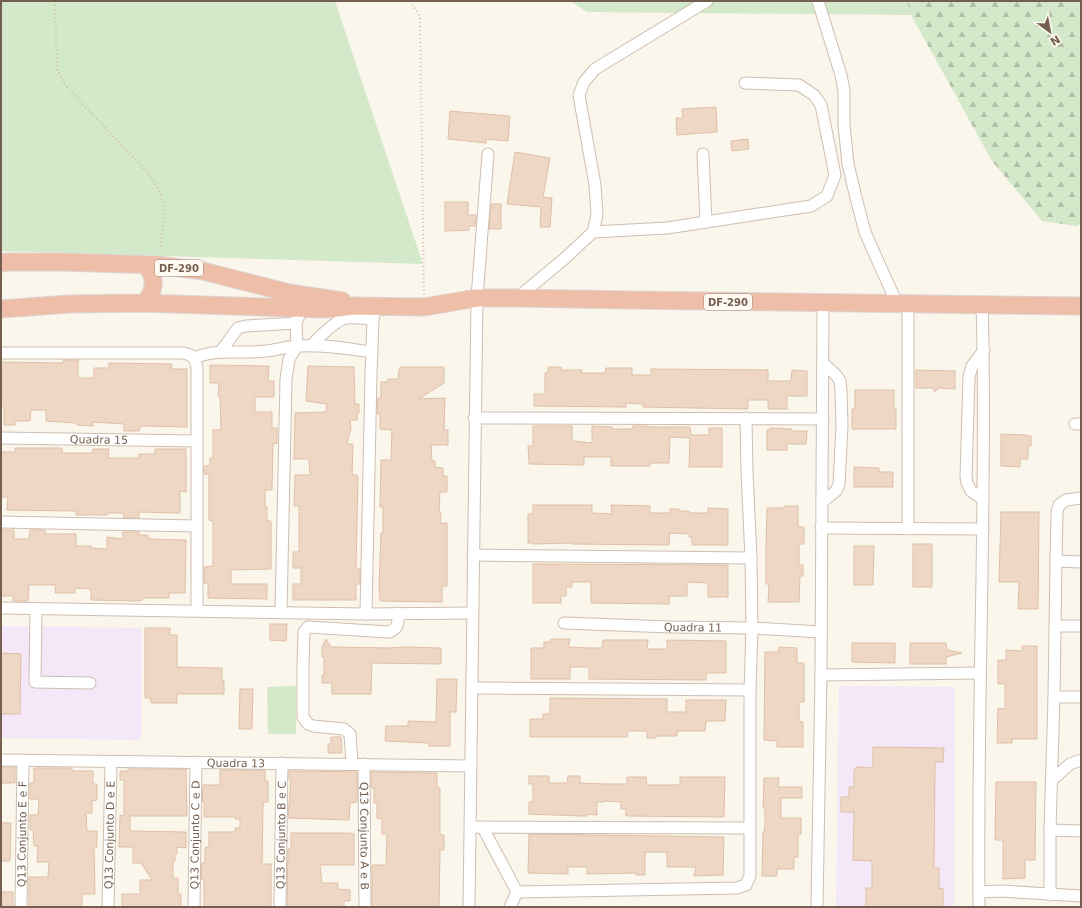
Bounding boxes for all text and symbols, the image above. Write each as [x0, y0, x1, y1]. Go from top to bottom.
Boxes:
north arrow [1030, 12, 1070, 52]
text: N [1048, 32, 1062, 48]
road number: DF-290 [155, 260, 203, 276]
road number: DF-290 [704, 294, 752, 310]
street label: Quadra 15 [70, 433, 128, 446]
street label: Quadra 11 [664, 620, 722, 634]
street label: Quadra 13 [207, 756, 265, 770]
street label: Q13 Conjunto C e D [188, 780, 202, 890]
street label: Q13 Conjunto E e F [15, 781, 29, 887]
street label: Q13 Conjunto D e E [102, 781, 117, 889]
street label: Q13 Conjunto B e C [274, 781, 288, 889]
street label: Q13 Conjunto A e B [358, 782, 371, 890]

